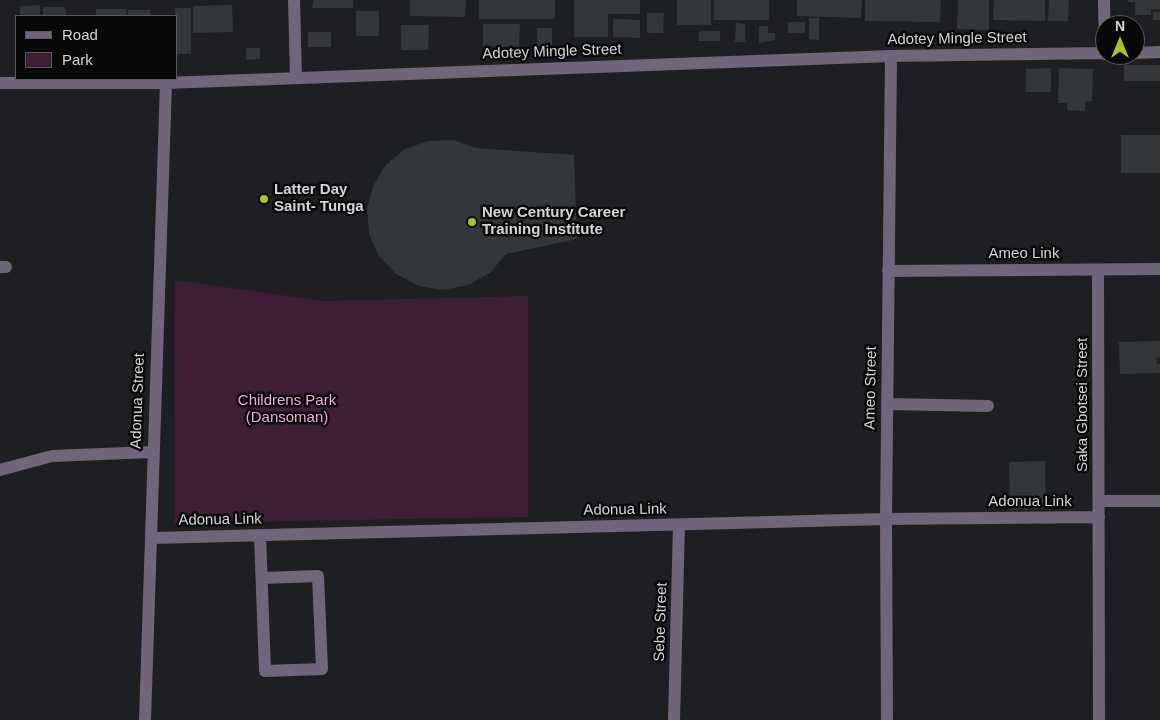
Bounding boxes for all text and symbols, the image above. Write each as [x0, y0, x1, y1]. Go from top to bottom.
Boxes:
legend [15, 15, 178, 80]
north arrow [1095, 15, 1145, 65]
text: N [1115, 18, 1125, 34]
text: Road [62, 26, 98, 43]
street label: Adotey Mingle Street [887, 29, 1027, 49]
street label: Adotey Mingle Street [482, 41, 622, 63]
text: Park [62, 51, 93, 68]
place label: Latter Day Saint- Tunga [274, 181, 364, 216]
marker: Latter Day Saint- Tunga [258, 193, 270, 205]
place label: New Century Career Training Institute [482, 204, 625, 239]
marker: New Century Career Training Institute [466, 216, 478, 228]
street label: Ameo Link [989, 245, 1059, 263]
street label: Saka Gbotsei Street [1074, 338, 1092, 472]
street label: Ameo Street [861, 346, 881, 430]
street label: Adonua Street [127, 353, 149, 449]
park label: Childrens Park (Dansoman) [238, 392, 336, 427]
street label: Adonua Link [988, 493, 1072, 511]
street label: Adonua Link [583, 500, 667, 520]
street label: Adonua Link [178, 510, 262, 530]
street label: Sebe Street [651, 582, 671, 662]

